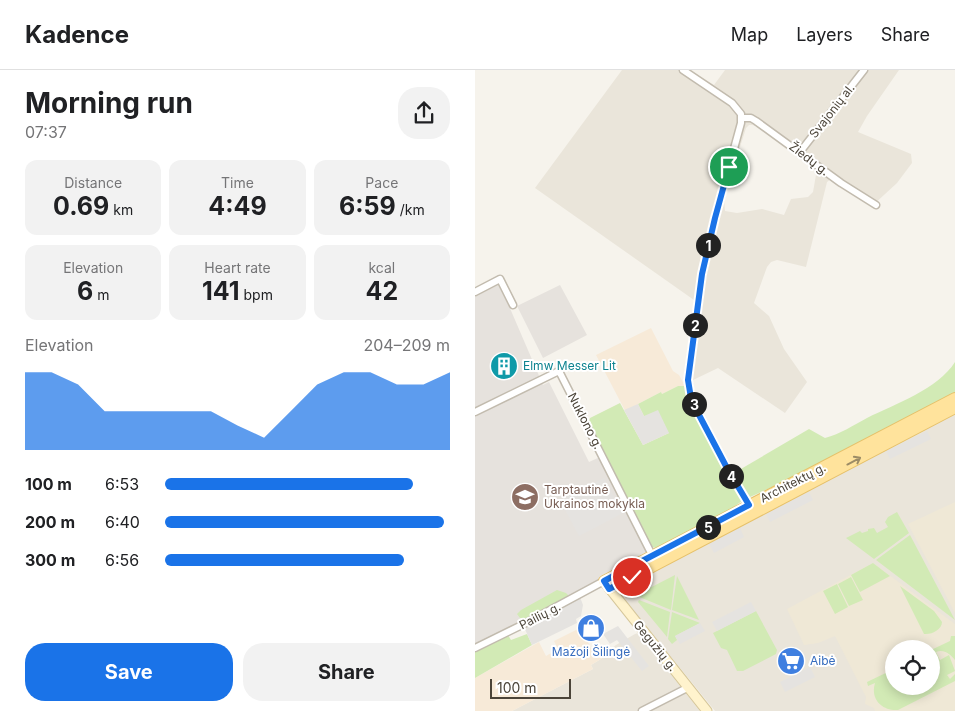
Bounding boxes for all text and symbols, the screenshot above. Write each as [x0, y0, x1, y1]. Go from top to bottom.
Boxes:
text: Kadence [25, 20, 129, 49]
text: Map [731, 24, 768, 45]
text: Layers [796, 24, 853, 45]
text: Share [881, 24, 930, 45]
street label: Svajonių al. [806, 81, 857, 141]
text: Morning run [25, 86, 193, 120]
button: share [398, 87, 450, 139]
text: 07:37 [25, 122, 67, 142]
street label: Žiedų g. [786, 139, 832, 178]
pin [708, 146, 750, 188]
icon: arrive [715, 153, 743, 181]
text: Distance [64, 174, 122, 191]
text: Time [221, 174, 254, 191]
text: Pace [365, 174, 398, 191]
text: 0.69 [53, 191, 109, 221]
text: 4:49 [208, 191, 267, 221]
text: 6:59 [339, 191, 396, 221]
text: km [109, 201, 133, 218]
text: /km [396, 201, 425, 218]
pin: 1 [695, 232, 721, 258]
text: 1 [705, 237, 712, 254]
text: Elevation [63, 259, 123, 276]
text: Heart rate [204, 259, 271, 276]
text: kcal [368, 259, 395, 276]
text: 6 [77, 276, 93, 306]
text: 141 [202, 276, 240, 306]
text: 42 [365, 276, 398, 306]
text: m [93, 286, 109, 303]
text: bpm [240, 286, 273, 303]
pin: 2 [683, 312, 707, 338]
text: 2 [691, 317, 700, 334]
text: Elevation [25, 335, 94, 355]
text: 204–209 m [364, 335, 450, 355]
building icon: Elmw Messer Lit [489, 351, 519, 381]
place label: Elmw Messer Lit [523, 358, 616, 373]
street label: Nuklono g. [565, 390, 606, 451]
pin: 3 [681, 392, 707, 416]
text: 3 [690, 396, 699, 413]
one-way arrow [846, 456, 861, 465]
street label: Architektų g. [757, 460, 828, 506]
pin: 4 [719, 464, 743, 488]
text: 4 [727, 468, 736, 485]
text: 100 m [25, 474, 72, 494]
text: 6:53 [105, 474, 139, 494]
school or university icon: Tarptautinė Ukrainos mokykla [510, 482, 540, 512]
place label: Tarptautinė Ukrainos mokykla [544, 482, 645, 511]
text: 200 m [25, 512, 75, 532]
text: 6:40 [105, 512, 140, 532]
pin: 5 [695, 514, 721, 540]
text: 5 [704, 519, 713, 536]
text: 300 m [25, 550, 75, 570]
text: 6:56 [105, 550, 139, 570]
pin [611, 556, 653, 598]
icon: check [618, 563, 646, 591]
street label: Pailių g. [517, 599, 563, 632]
shop icon: Mažoji Šilingė [576, 613, 606, 643]
street label: Gegužių g. [630, 617, 680, 674]
map controls [885, 640, 940, 695]
button: locate [885, 640, 940, 695]
button: Save [25, 643, 233, 701]
button: Share [243, 643, 450, 701]
place label: Mažoji Šilingė [552, 644, 630, 659]
supermarket icon: Aibė [776, 646, 806, 676]
place label: Aibė [810, 653, 836, 668]
scale bar [490, 676, 571, 699]
text: 100 m [497, 679, 537, 696]

